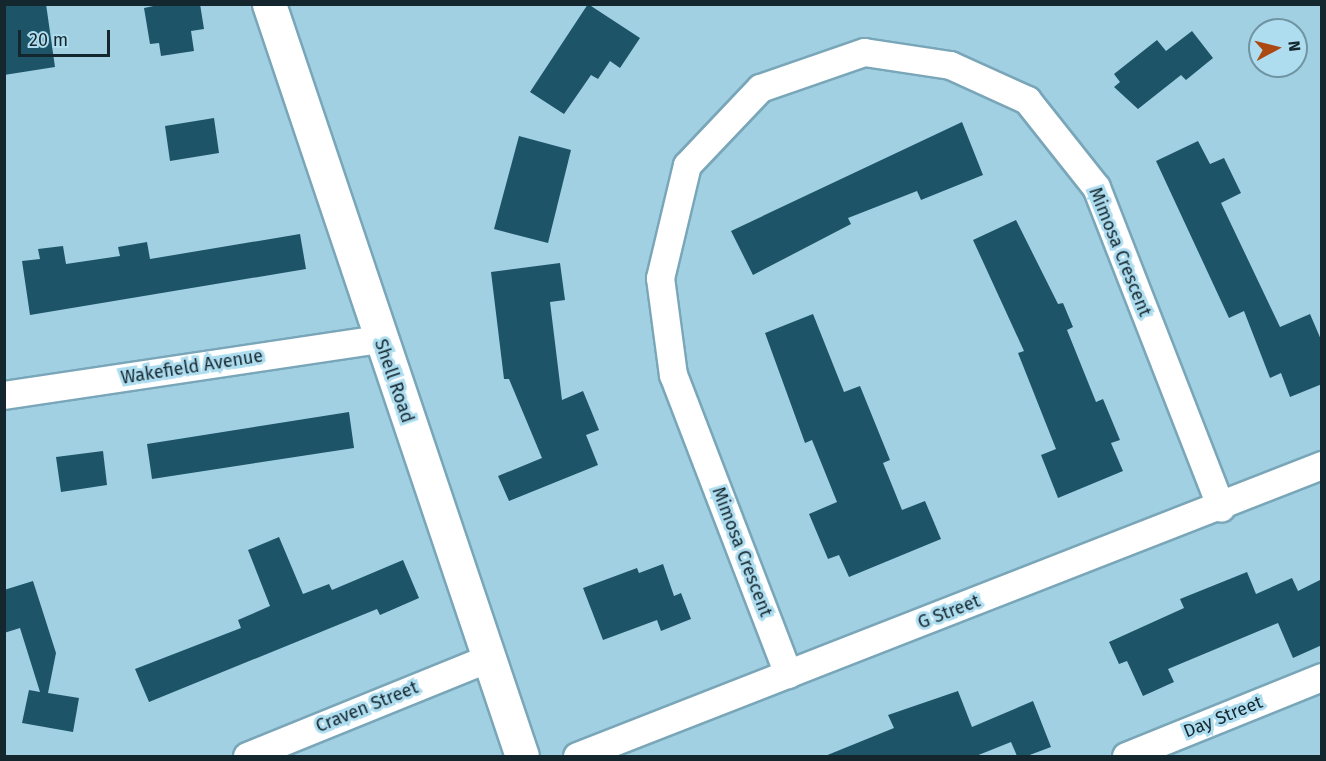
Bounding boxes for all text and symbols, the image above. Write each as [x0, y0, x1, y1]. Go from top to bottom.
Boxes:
scale bar [21, 18, 112, 56]
north arrow [1248, 18, 1308, 78]
text: 20 m [29, 29, 68, 51]
text: N [1284, 40, 1304, 52]
street label: Mimosa Crescent [1084, 184, 1156, 320]
street label: Shell Road [370, 336, 418, 426]
street label: Wakefield Avenue [119, 345, 265, 389]
street label: Mimosa Crescent [707, 484, 777, 620]
street label: G Street [915, 590, 983, 634]
street label: Craven Street [313, 677, 421, 737]
street label: Day Street [1180, 691, 1266, 743]

